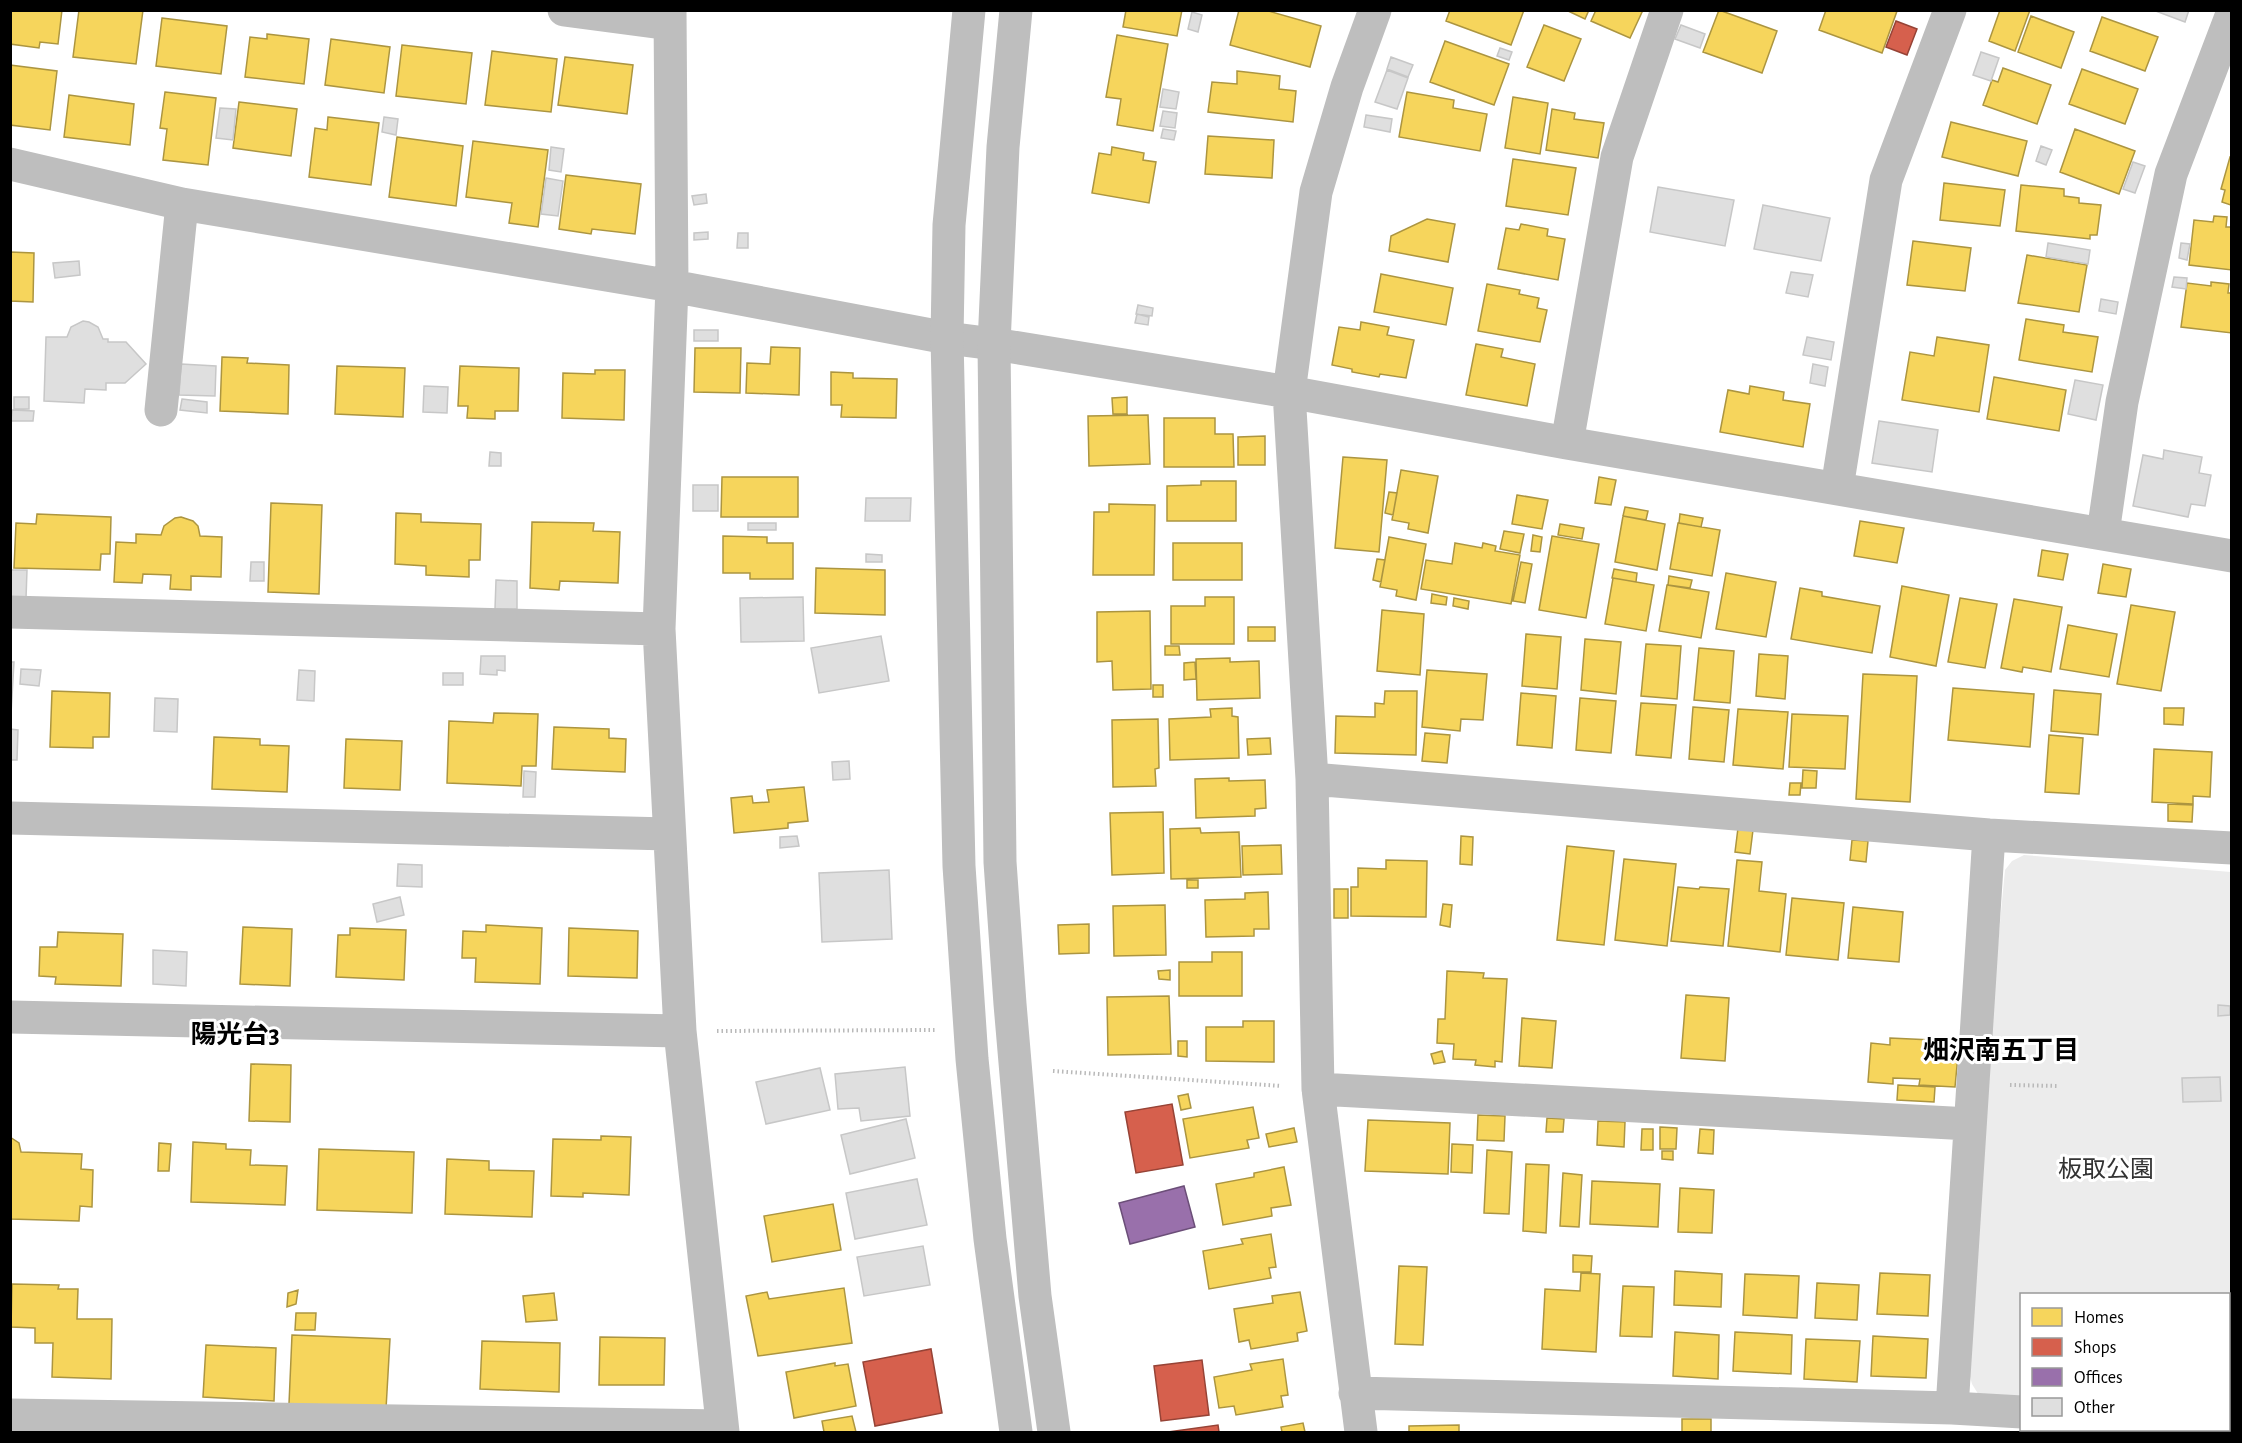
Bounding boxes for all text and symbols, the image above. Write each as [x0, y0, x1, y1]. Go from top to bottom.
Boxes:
district label: 陽光台3 [190, 1020, 280, 1048]
district label: 畑沢南五丁目 [1923, 1037, 2079, 1064]
park label: 板取公園 [2058, 1156, 2154, 1182]
legend [2020, 1293, 2230, 1431]
text: Homes [2074, 1309, 2124, 1327]
text: Shops [2074, 1339, 2116, 1357]
text: Offices [2074, 1369, 2123, 1387]
text: Other [2074, 1399, 2115, 1417]

